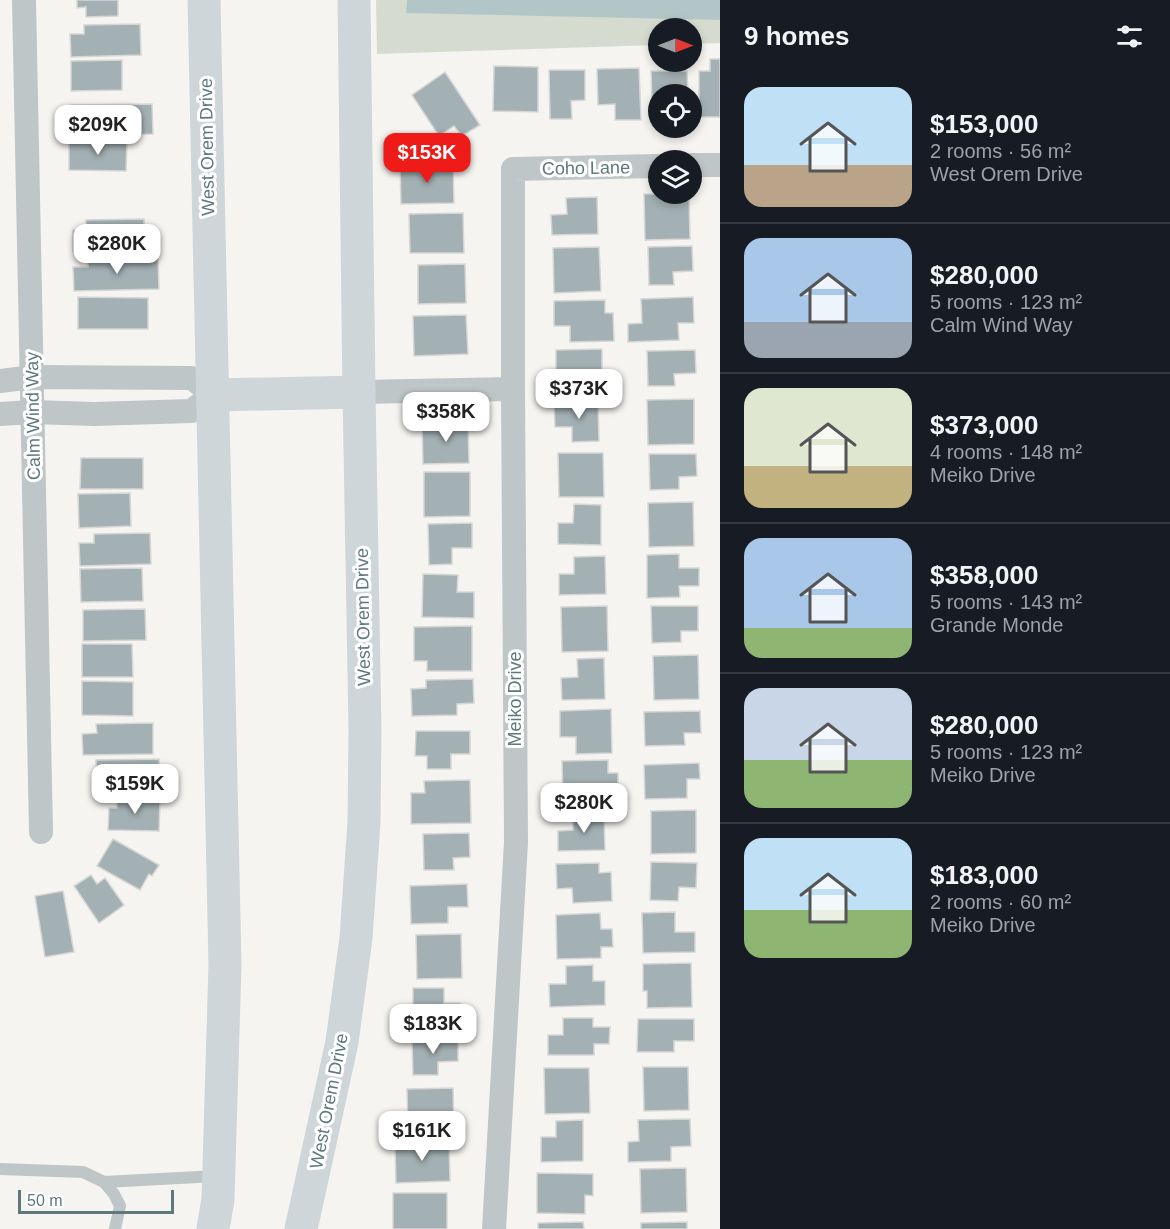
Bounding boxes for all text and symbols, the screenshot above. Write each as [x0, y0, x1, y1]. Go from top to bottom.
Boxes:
north arrow [648, 18, 702, 72]
map controls [648, 18, 702, 204]
icon: filters [1113, 20, 1146, 53]
text: 9 homes [744, 21, 850, 51]
street label: West Orem Drive [196, 78, 218, 216]
button: locate [648, 84, 702, 138]
pin: $209K [56, 105, 140, 156]
text: $153,000 [930, 109, 1038, 139]
icon: home [792, 111, 864, 183]
text: $209K [69, 113, 127, 135]
pin: $153K [385, 133, 469, 184]
text: 2 rooms · 56 m² [930, 140, 1071, 162]
text: $153K [398, 141, 456, 163]
button: layers [648, 150, 702, 204]
street label: Coho Lane [542, 157, 630, 179]
text: West Orem Drive [930, 163, 1083, 185]
pin: $280K [75, 224, 159, 275]
text: $280K [88, 232, 146, 254]
text: $280,000 [930, 260, 1038, 290]
icon: home [792, 262, 864, 334]
text: 5 rooms · 123 m² [930, 291, 1082, 313]
text: Calm Wind Way [930, 314, 1073, 336]
street label: Calm Wind Way [22, 352, 44, 480]
pin: $373K [537, 369, 621, 420]
text: $373K [550, 377, 608, 399]
pin: $358K [404, 392, 488, 443]
text: $358K [417, 400, 475, 422]
text: $373,000 [930, 410, 1038, 440]
icon: home [792, 412, 864, 484]
text: 4 rooms · 148 m² [930, 441, 1082, 463]
text: Meiko Drive [930, 464, 1036, 486]
street label: West Orem Drive [352, 548, 374, 686]
text: $358,000 [930, 560, 1038, 590]
icon: home [792, 562, 864, 634]
text: 5 rooms · 143 m² [930, 591, 1082, 613]
text: Grande Monde [930, 614, 1063, 636]
street label: Meiko Drive [505, 651, 525, 747]
text: $280,000 [930, 710, 1038, 740]
icon: home [792, 712, 864, 784]
text: 5 rooms · 123 m² [930, 741, 1082, 763]
pin: $159K [93, 764, 177, 815]
text: Meiko Drive [930, 764, 1036, 786]
text: $159K [106, 772, 164, 794]
pin: $280K [542, 783, 626, 834]
text: $280K [555, 791, 613, 813]
text: $183,000 [930, 860, 1038, 890]
icon: home [792, 862, 864, 934]
text: 2 rooms · 60 m² [930, 891, 1071, 913]
text: Meiko Drive [930, 914, 1036, 936]
pin: $183K [391, 1004, 475, 1055]
text: $183K [404, 1012, 462, 1034]
street label: West Orem Drive [306, 1032, 352, 1170]
pin: $161K [380, 1111, 464, 1162]
text: $161K [393, 1119, 451, 1141]
scale bar [18, 1187, 174, 1214]
text: 50 m [27, 1192, 63, 1209]

